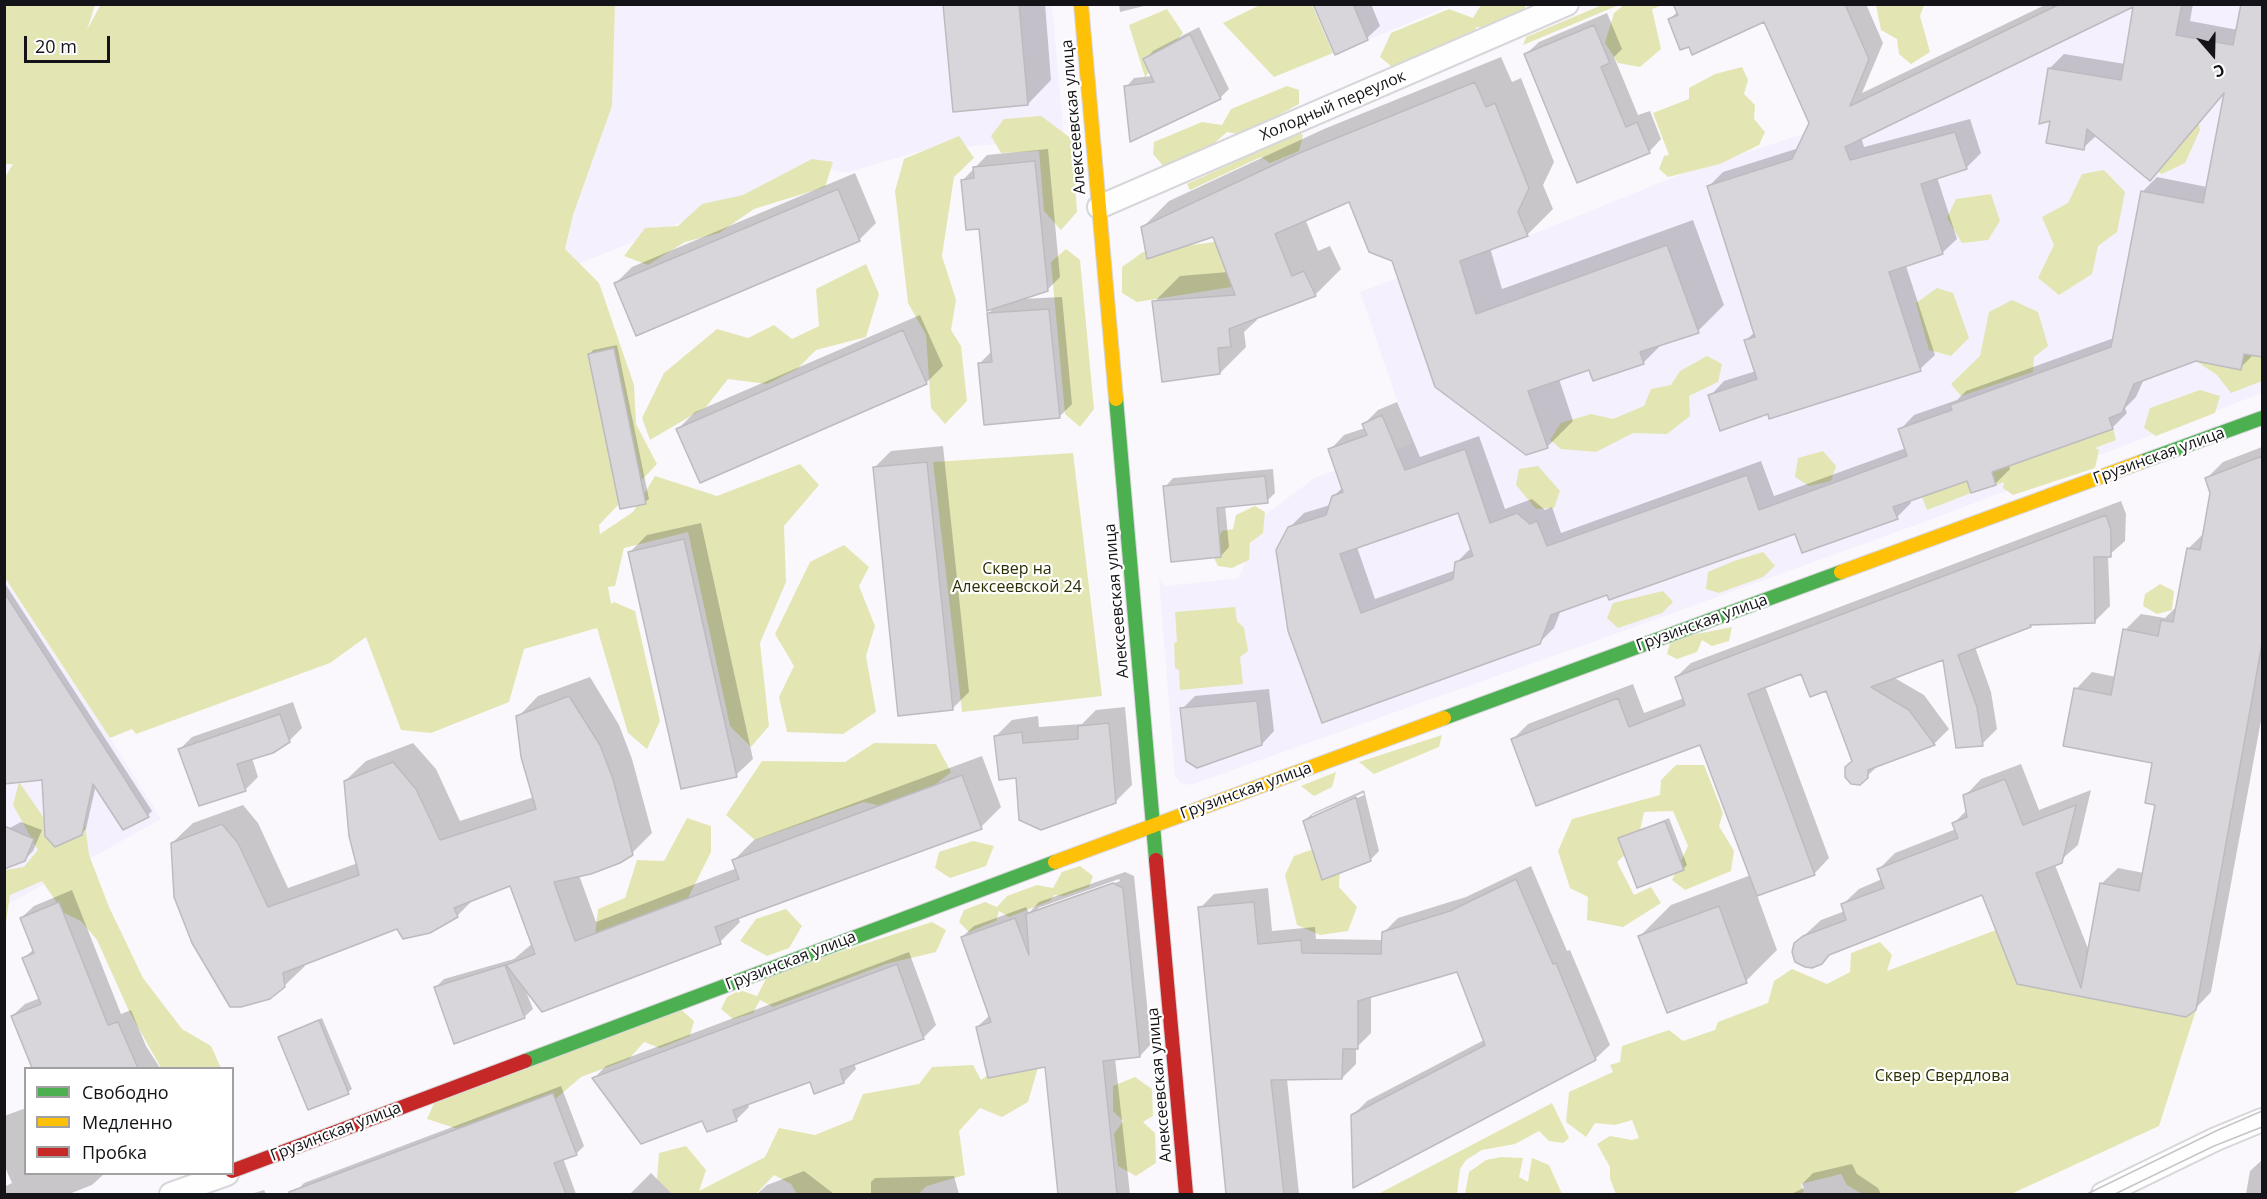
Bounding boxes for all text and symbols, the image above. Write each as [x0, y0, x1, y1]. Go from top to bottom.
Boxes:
scale bar [27, 24, 112, 62]
north arrow [2183, 24, 2243, 84]
text: 20 m [35, 34, 77, 58]
street label: Алексеевская улица [1058, 39, 1090, 195]
text: С [2211, 59, 2228, 83]
street label: Холодный переулок [1257, 67, 1409, 145]
street label: Грузинская улица [2091, 423, 2227, 489]
street label: Алексеевская улица [1101, 523, 1133, 679]
park label: Сквер на Алексеевской 24 [952, 559, 1082, 597]
street label: Грузинская улица [1634, 590, 1770, 656]
street label: Грузинская улица [1178, 758, 1314, 824]
street label: Грузинская улица [723, 927, 859, 995]
street label: Алексеевская улица [1144, 1007, 1176, 1163]
park label: Сквер Свердлова [1875, 1066, 2009, 1086]
legend [24, 1067, 234, 1175]
text: Свободно [82, 1080, 169, 1104]
street label: Грузинская улица [268, 1098, 404, 1166]
text: Медленно [82, 1110, 173, 1134]
text: Пробка [82, 1140, 147, 1164]

